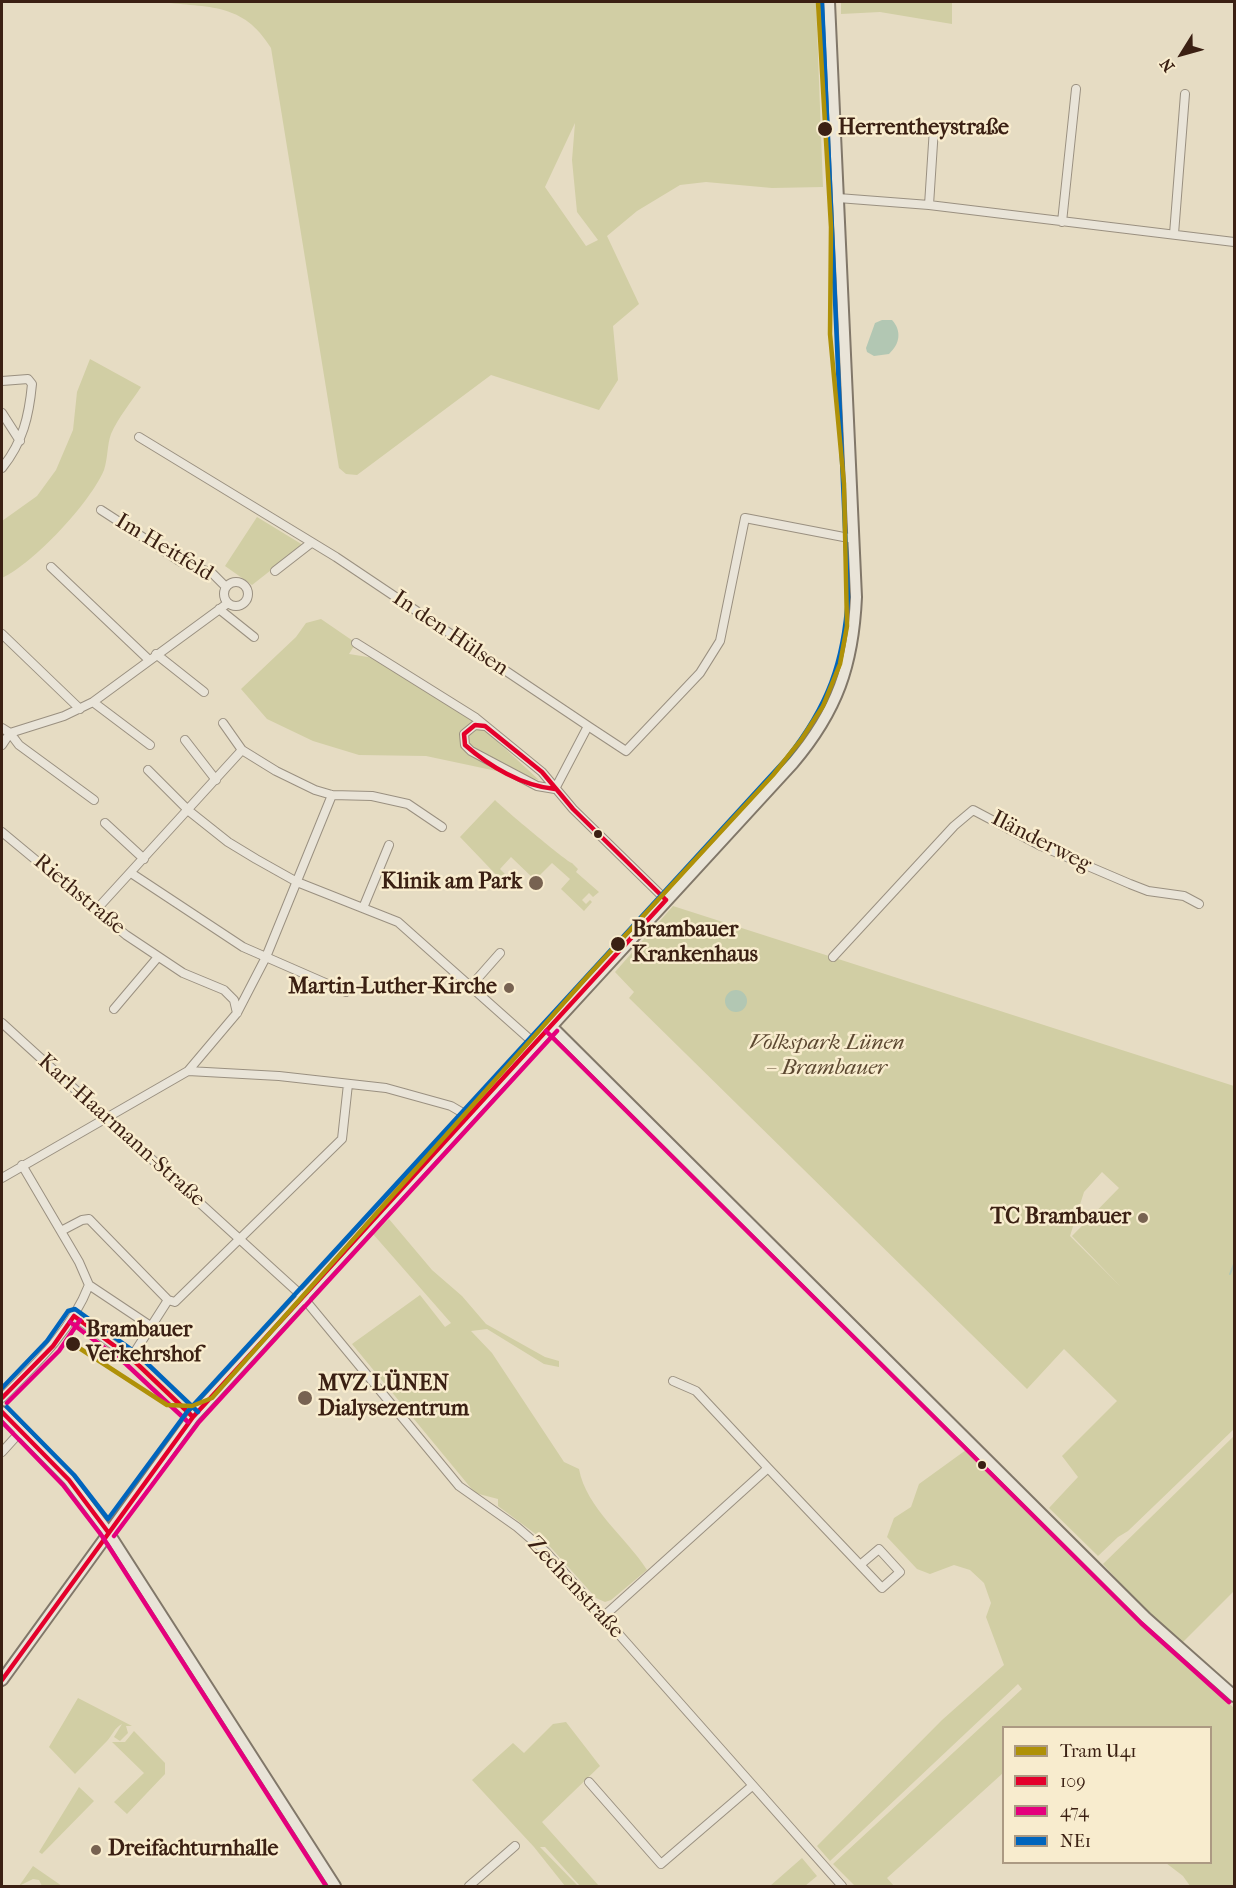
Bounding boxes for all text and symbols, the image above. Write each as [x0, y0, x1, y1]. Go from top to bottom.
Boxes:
north arrow [1152, 24, 1212, 84]
text: N [1156, 55, 1178, 76]
place label: Herrentheystraße [838, 116, 1009, 142]
marker: Herrentheystraße [816, 120, 834, 138]
street label: Im Heitfeld [110, 508, 218, 588]
street label: In den Hülsen [387, 586, 513, 682]
street label: Iländerweg [987, 806, 1095, 878]
unlabelled marker [592, 828, 604, 840]
street label: Riethstraße [28, 849, 130, 941]
place label: Klinik am Park [381, 870, 522, 896]
marker: Klinik am Park [527, 874, 545, 892]
place label: Brambauer Krankenhaus [632, 918, 758, 969]
marker: Brambauer Krankenhaus [609, 935, 627, 953]
place label: Martin-Luther-Kirche [288, 975, 497, 1001]
marker: Martin-Luther-Kirche [502, 981, 516, 995]
park label: Volkspark Lünen – Brambauer [749, 1031, 905, 1082]
street label: Karl-Haarmann-Straße [32, 1049, 210, 1213]
place label: TC Brambauer [990, 1205, 1131, 1231]
marker: TC Brambauer [1136, 1211, 1150, 1225]
place label: Brambauer Verkehrshof [86, 1318, 201, 1370]
marker: Brambauer Verkehrshof [64, 1335, 82, 1353]
place label: MVZ LÜNEN Dialysezentrum [318, 1372, 469, 1424]
marker: MVZ LÜNEN Dialysezentrum [296, 1389, 314, 1407]
unlabelled marker [976, 1459, 988, 1471]
street label: Zechenstraße [521, 1532, 629, 1644]
legend [1002, 1726, 1212, 1864]
text: Tram U41 [1060, 1741, 1137, 1762]
text: 109 [1060, 1771, 1086, 1792]
text: 474 [1060, 1801, 1089, 1822]
text: NE1 [1060, 1831, 1091, 1852]
place label: Dreifachturnhalle [108, 1837, 278, 1863]
marker: Dreifachturnhalle [89, 1843, 103, 1857]

